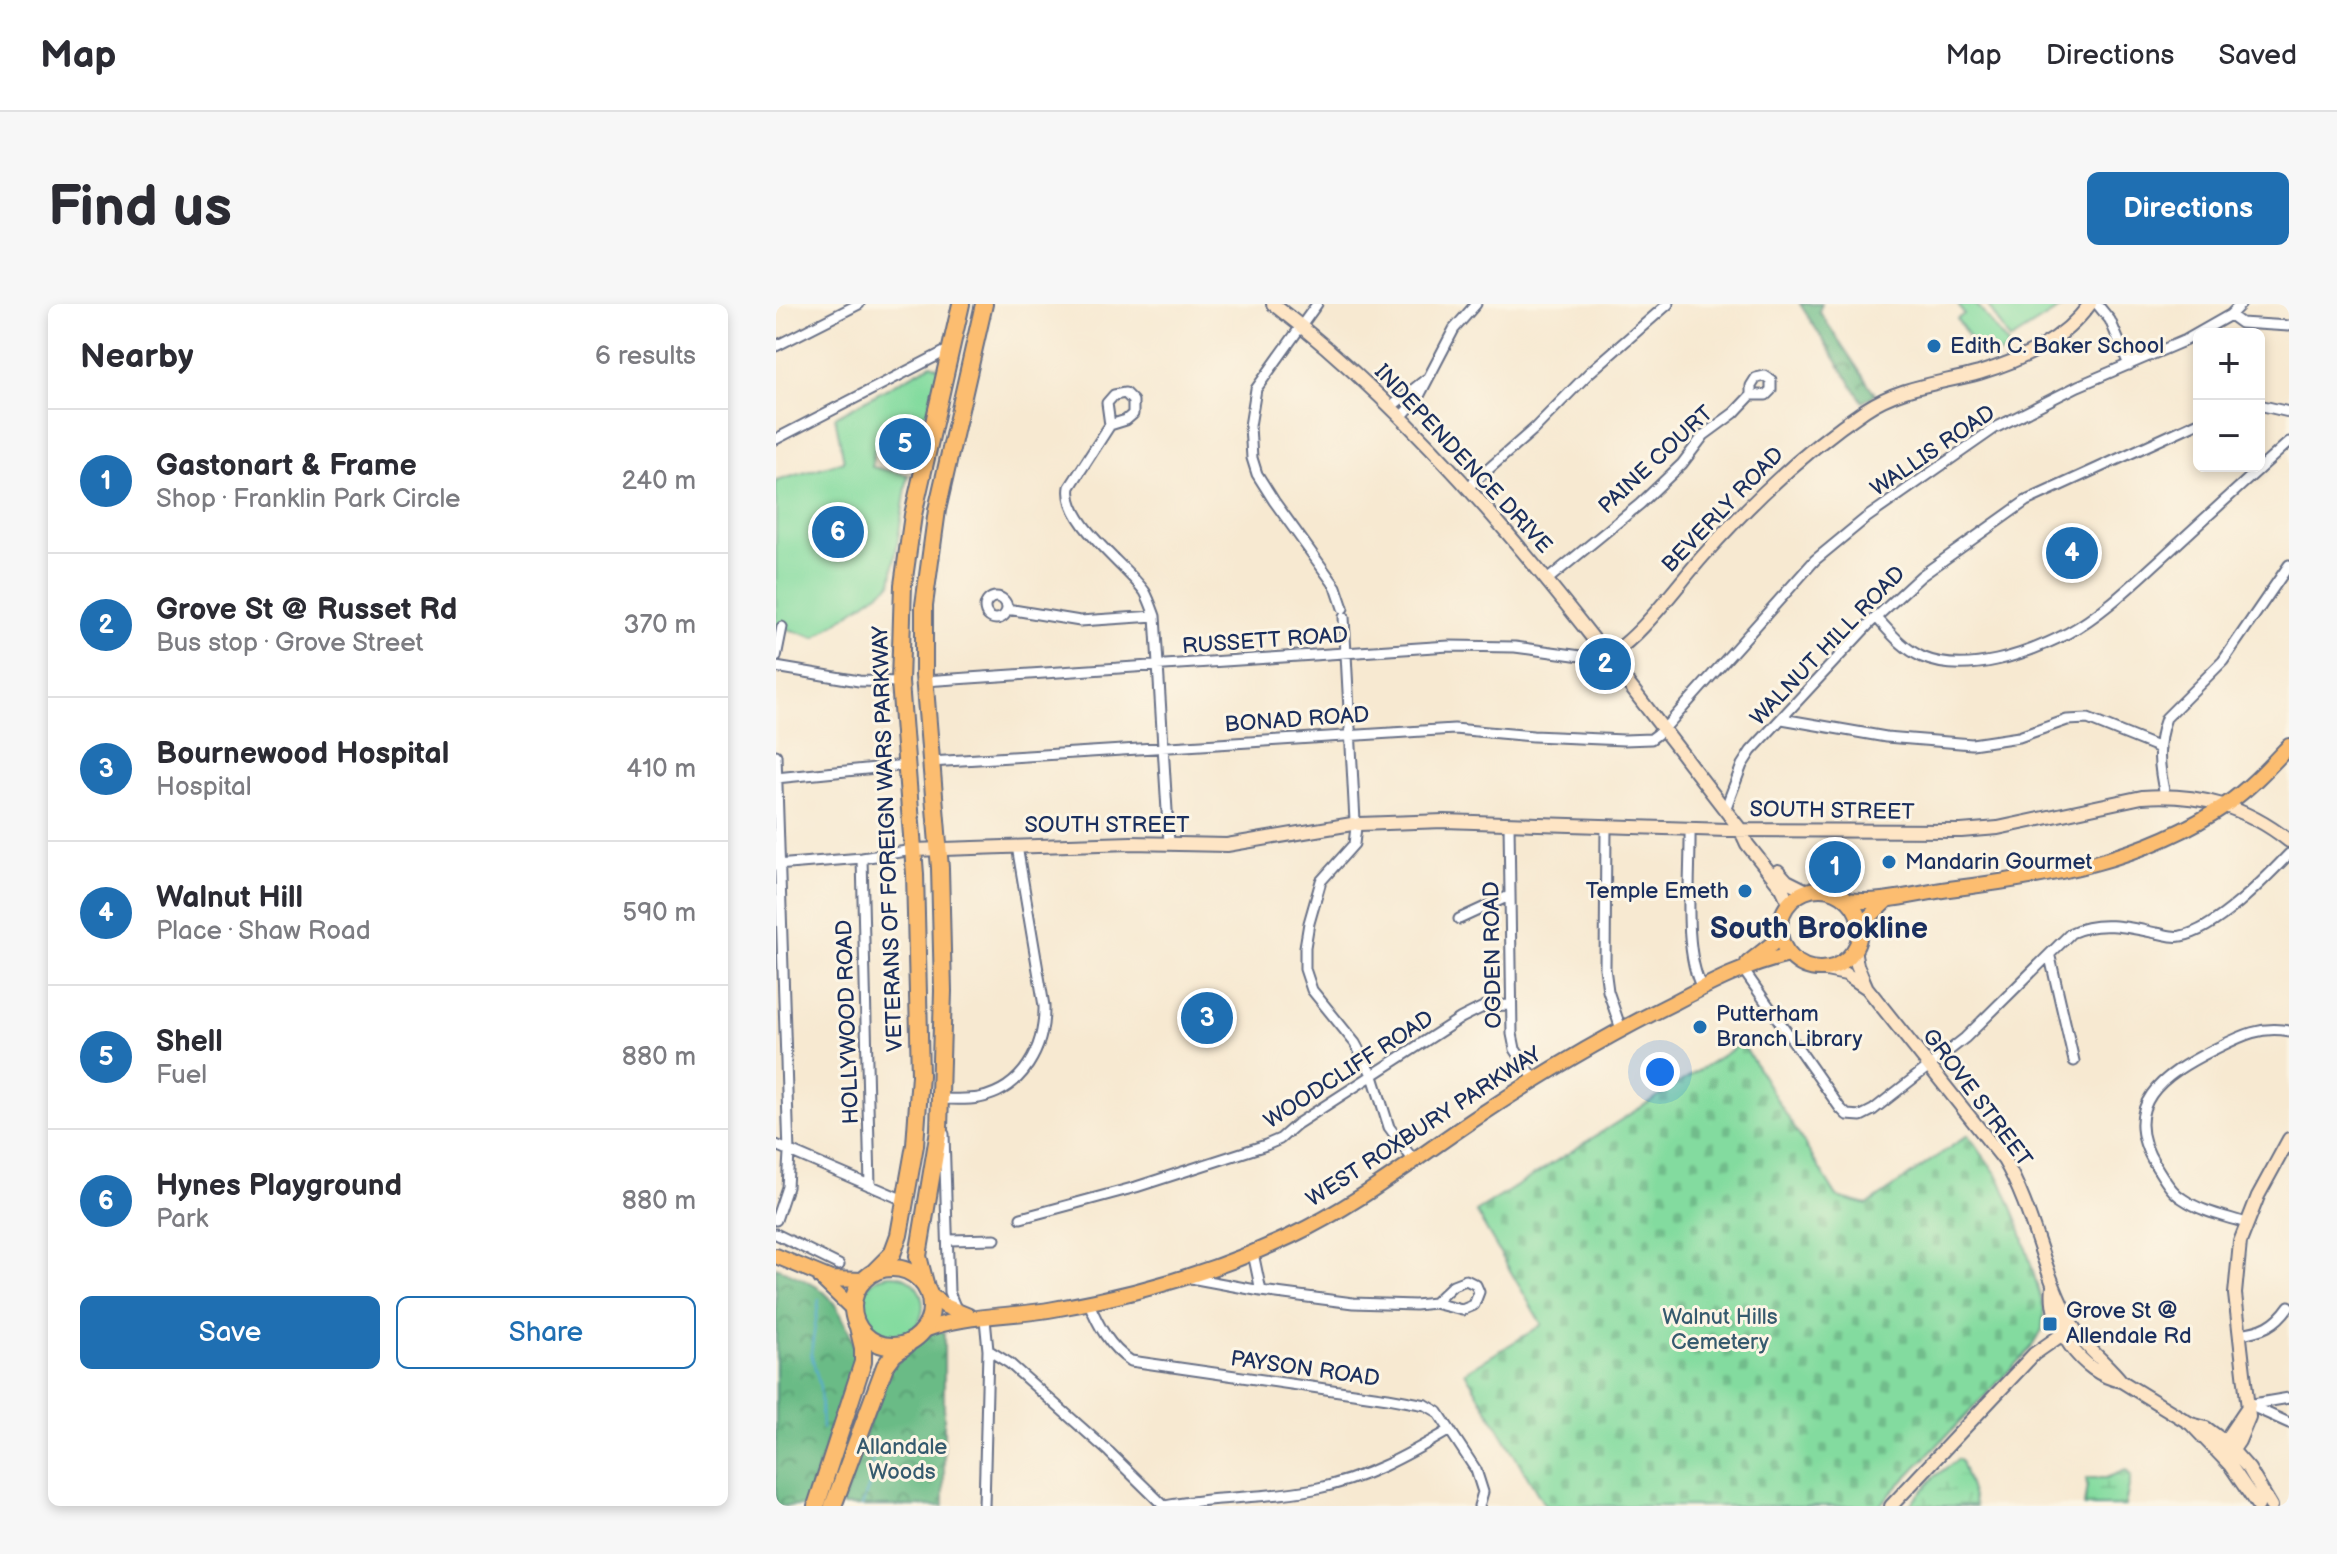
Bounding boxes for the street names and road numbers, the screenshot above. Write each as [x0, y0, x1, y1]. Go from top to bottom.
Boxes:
street label: INDEPENDENCE DRIVE [1368, 359, 1558, 559]
street label: WALLIS ROAD [1866, 399, 2000, 503]
street label: PAINE COURT [1593, 400, 1719, 520]
street label: BEVERLY ROAD [1656, 442, 1790, 578]
street label: WALNUT HILL ROAD [1745, 560, 1911, 732]
street label: RUSSETT ROAD [1181, 622, 1349, 660]
street label: VETERANS OF FOREIGN WARS PARKWAY [867, 625, 909, 1053]
street label: BONAD ROAD [1224, 701, 1370, 739]
street label: SOUTH STREET [1749, 796, 1915, 826]
street label: SOUTH STREET [1025, 812, 1189, 839]
street label: OGDEN ROAD [1478, 881, 1508, 1029]
street label: HOLLYWOOD ROAD [831, 919, 865, 1125]
street label: WOODCLIFF ROAD [1259, 1005, 1439, 1135]
street label: GROVE STREET [1916, 1024, 2038, 1172]
street label: WEST ROXBURY PARKWAY [1301, 1041, 1547, 1213]
street label: PAYSON ROAD [1229, 1345, 1381, 1393]

